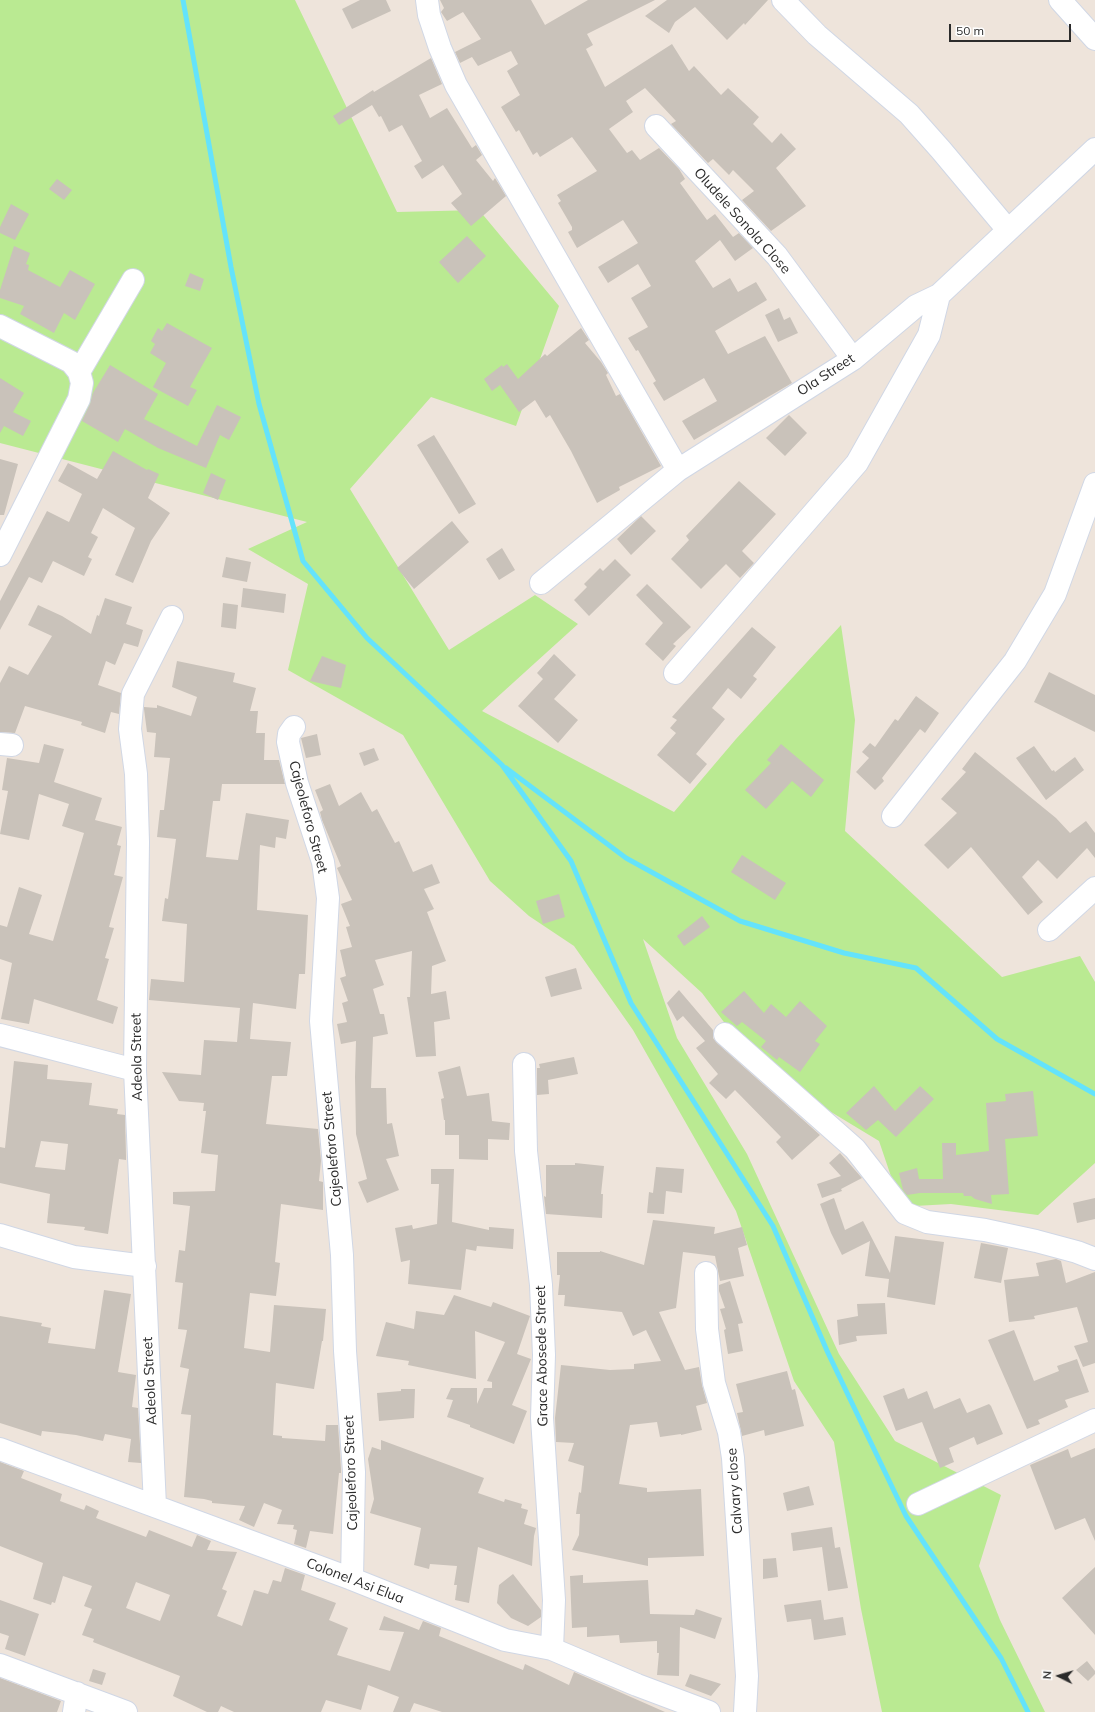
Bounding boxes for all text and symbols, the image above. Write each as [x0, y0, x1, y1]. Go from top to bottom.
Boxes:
scale bar [951, 16, 1073, 42]
text: 50 m [956, 23, 984, 38]
street label: Oludele Sonola Close [690, 165, 794, 277]
street label: Ola Street [794, 350, 858, 400]
street label: Cajeoleforo Street [285, 759, 331, 875]
street label: Adeola Street [128, 1013, 146, 1101]
street label: Cajeoleforo Street [319, 1091, 345, 1207]
street label: Grace Abosede Street [532, 1285, 552, 1427]
street label: Adeola Street [139, 1336, 161, 1426]
street label: Cajeoleforo Street [341, 1415, 361, 1531]
street label: Calvary close [724, 1447, 746, 1535]
street label: Colonel Asi Elua [304, 1555, 406, 1607]
north arrow [1039, 1656, 1079, 1696]
text: N [1040, 1670, 1054, 1680]

